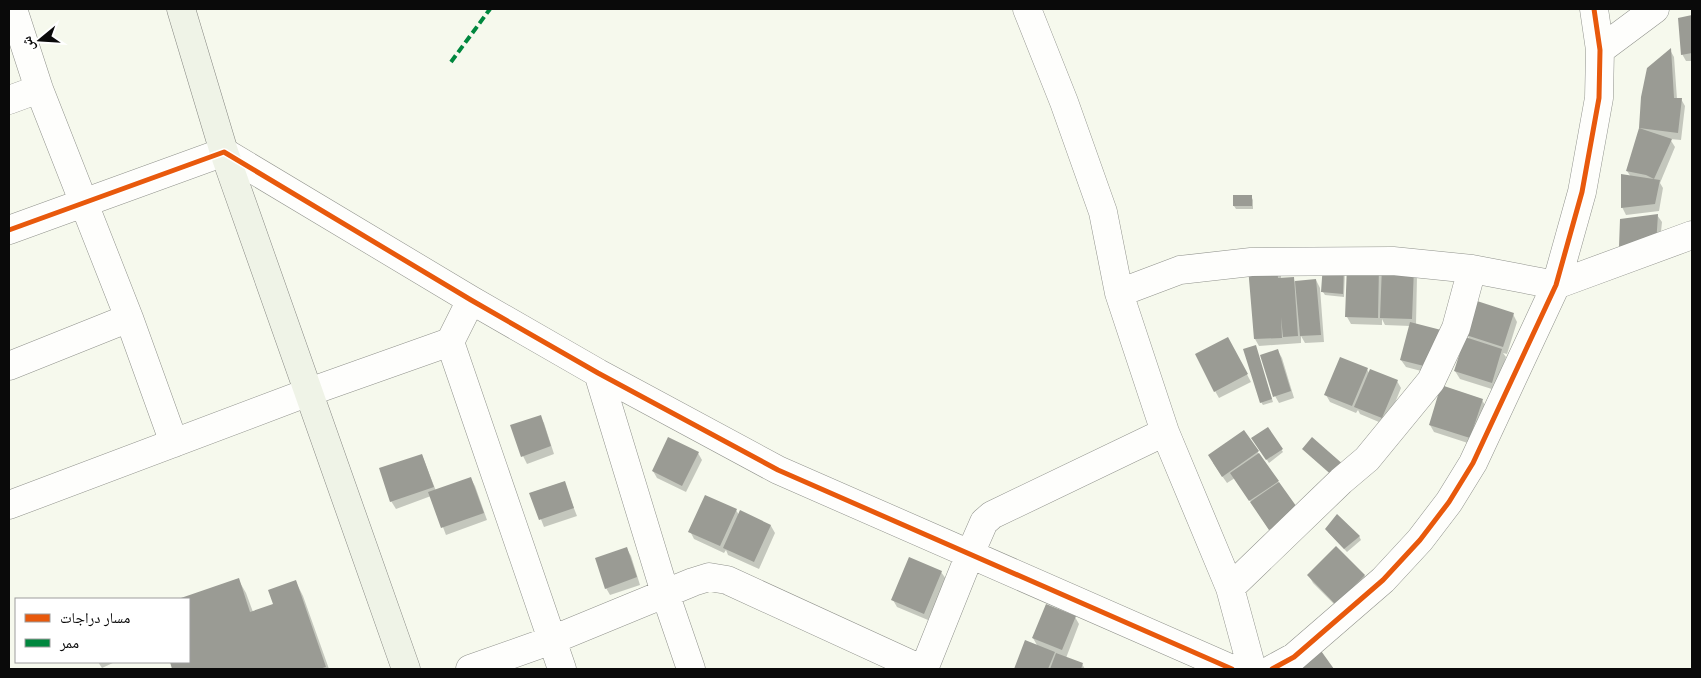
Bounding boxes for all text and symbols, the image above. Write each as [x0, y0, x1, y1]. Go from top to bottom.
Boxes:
north arrow [15, 15, 65, 65]
text: ش [17, 34, 38, 54]
legend [15, 598, 190, 663]
text: مسار دراجات [60, 608, 130, 627]
text: ممر [59, 633, 79, 652]

